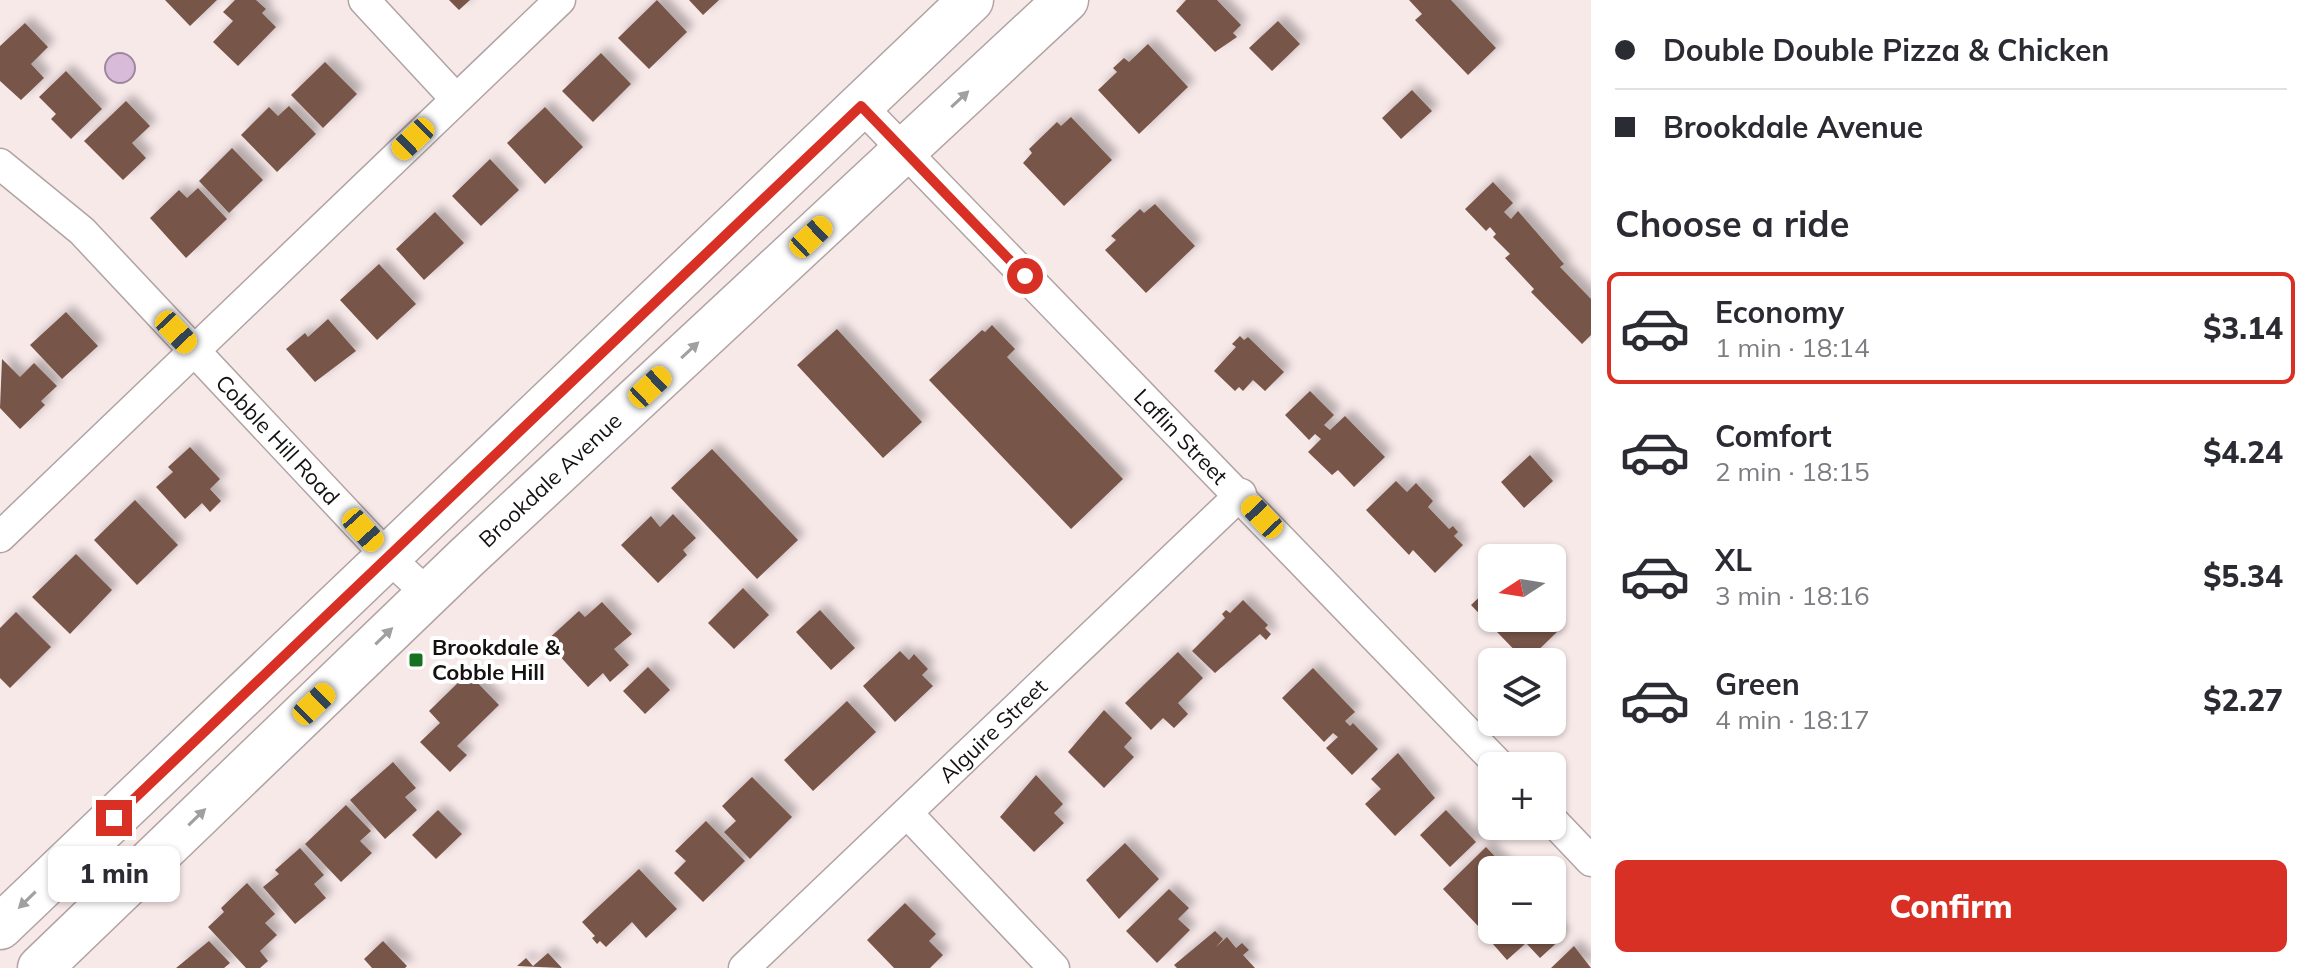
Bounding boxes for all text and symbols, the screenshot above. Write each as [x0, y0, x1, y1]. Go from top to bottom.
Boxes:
text: Double Double Pizza & Chicken [1663, 31, 2109, 69]
one-way arrow [950, 90, 969, 108]
text: Brookdale Avenue [1663, 108, 1923, 146]
car [387, 114, 439, 164]
text: Choose a ride [1615, 201, 1849, 246]
car [785, 212, 837, 262]
route start [1007, 258, 1043, 294]
icon: car [1619, 292, 1691, 364]
text: Economy [1715, 293, 1844, 331]
car [151, 306, 201, 358]
text: $3.14 [2203, 309, 2283, 347]
text: 1 min · 18:14 [1715, 331, 1870, 364]
one-way arrow [680, 341, 699, 359]
car [624, 362, 676, 412]
street label: Cobble Hill Road [210, 369, 346, 511]
street label: Laflin Street [1128, 383, 1234, 491]
street label: Brookdale Avenue [473, 407, 627, 553]
icon: car [1619, 416, 1691, 488]
text: Comfort [1715, 417, 1832, 455]
text: $4.24 [2203, 433, 2283, 471]
text: 2 min · 18:15 [1715, 455, 1870, 488]
car [1237, 491, 1287, 543]
car [338, 504, 388, 556]
icon: car [1619, 540, 1691, 612]
text: XL [1715, 541, 1752, 579]
north arrow [1478, 544, 1566, 632]
map controls [1478, 544, 1566, 944]
text: $5.34 [2203, 557, 2283, 595]
text: 3 min · 18:16 [1715, 579, 1870, 612]
one-way arrow [374, 628, 393, 646]
place label: Brookdale & Cobble Hill [432, 633, 561, 686]
button: layers [1478, 648, 1566, 736]
marker: Brookdale & Cobble Hill [407, 651, 425, 669]
icon: car [1619, 664, 1691, 736]
text: Green [1715, 665, 1800, 703]
street label: Alguire Street [933, 672, 1053, 789]
car [288, 679, 340, 729]
text: $2.27 [2203, 681, 2283, 719]
text: 4 min · 18:17 [1715, 703, 1870, 736]
button: + [1478, 752, 1566, 840]
route end [96, 800, 132, 836]
one-way arrow [187, 808, 206, 826]
callout: 1 min [48, 846, 180, 902]
button: − [1478, 856, 1566, 944]
text: 1 min [79, 857, 149, 890]
button: Confirm [1615, 860, 2287, 952]
one-way arrow [18, 891, 37, 909]

